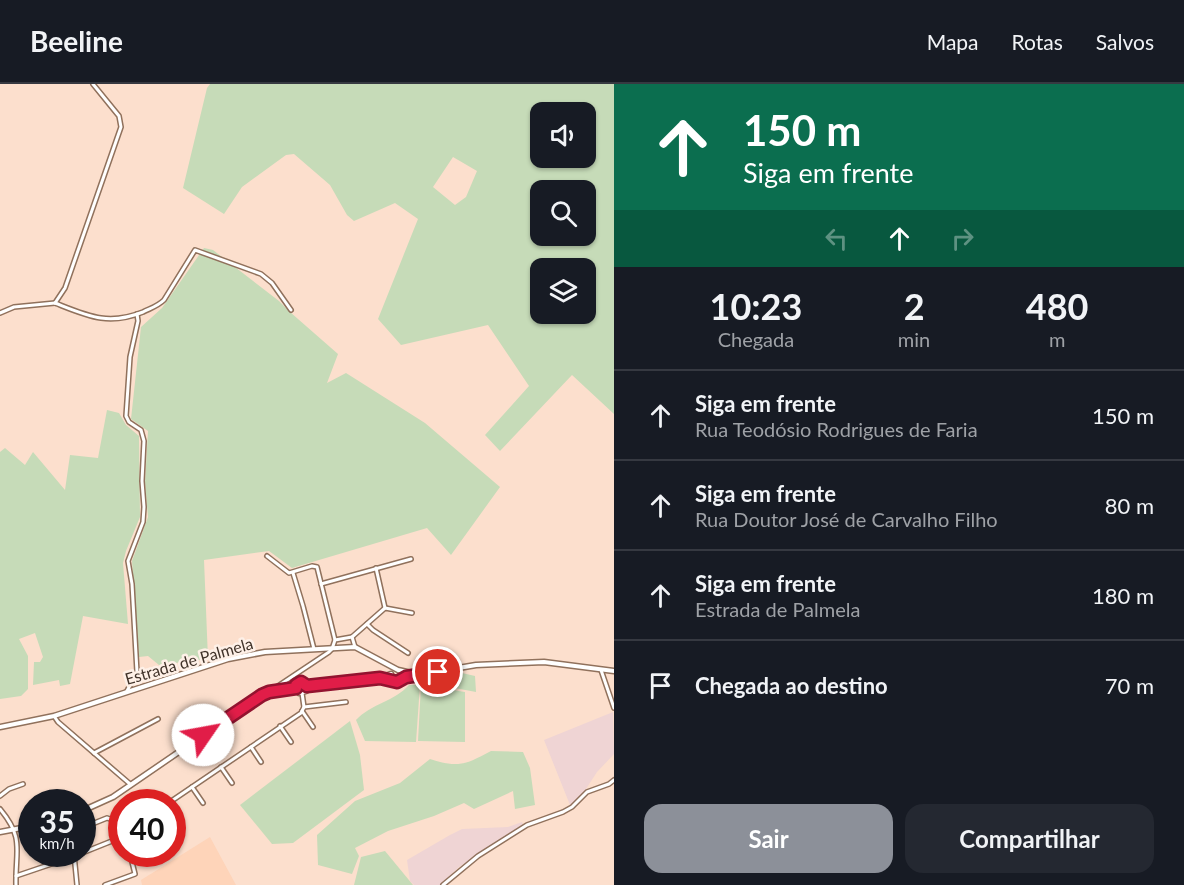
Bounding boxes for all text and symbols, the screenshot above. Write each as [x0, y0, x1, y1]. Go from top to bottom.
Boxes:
text: Beeline [30, 24, 123, 58]
text: Mapa [927, 29, 979, 54]
text: Rotas [1012, 29, 1063, 54]
text: Salvos [1096, 29, 1154, 54]
map controls [530, 102, 596, 324]
button: sound [530, 102, 596, 168]
text: 150 m [743, 105, 861, 155]
icon: ahead [644, 108, 722, 186]
text: Siga em frente [743, 156, 914, 189]
button: search [530, 180, 596, 246]
icon: left [820, 222, 853, 255]
icon: ahead [883, 222, 916, 255]
icon: right [946, 222, 979, 255]
button: layers [530, 258, 596, 324]
text: 10:23 [710, 284, 802, 328]
text: 2 [904, 284, 925, 328]
text: 480 [1026, 284, 1088, 328]
text: Chegada [718, 327, 794, 351]
text: min [898, 327, 930, 351]
text: m [1049, 327, 1065, 351]
text: Siga em frente [695, 390, 836, 417]
icon: ahead [644, 399, 677, 432]
text: 150 m [1092, 402, 1154, 429]
text: Rua Teodósio Rodrigues de Faria [695, 417, 978, 441]
text: Siga em frente [695, 480, 836, 507]
icon: ahead [644, 489, 677, 522]
text: 80 m [1105, 492, 1154, 519]
text: Rua Doutor José de Carvalho Filho [695, 507, 998, 531]
text: Siga em frente [695, 570, 836, 597]
icon: ahead [644, 579, 677, 612]
text: 180 m [1092, 582, 1154, 609]
text: Estrada de Palmela [695, 597, 860, 621]
street label: Estrada de Palmela [123, 633, 255, 688]
pin [412, 646, 463, 697]
icon: arrive [421, 655, 454, 688]
icon: arrive [644, 669, 677, 702]
text: Chegada ao destino [695, 672, 888, 699]
text: 70 m [1105, 672, 1154, 699]
position arrow [171, 703, 235, 767]
speed limit sign: 40 [108, 789, 186, 867]
text: 35 [40, 803, 74, 839]
button: Sair [644, 804, 893, 873]
button: Compartilhar [905, 804, 1154, 873]
text: km/h [39, 834, 75, 852]

